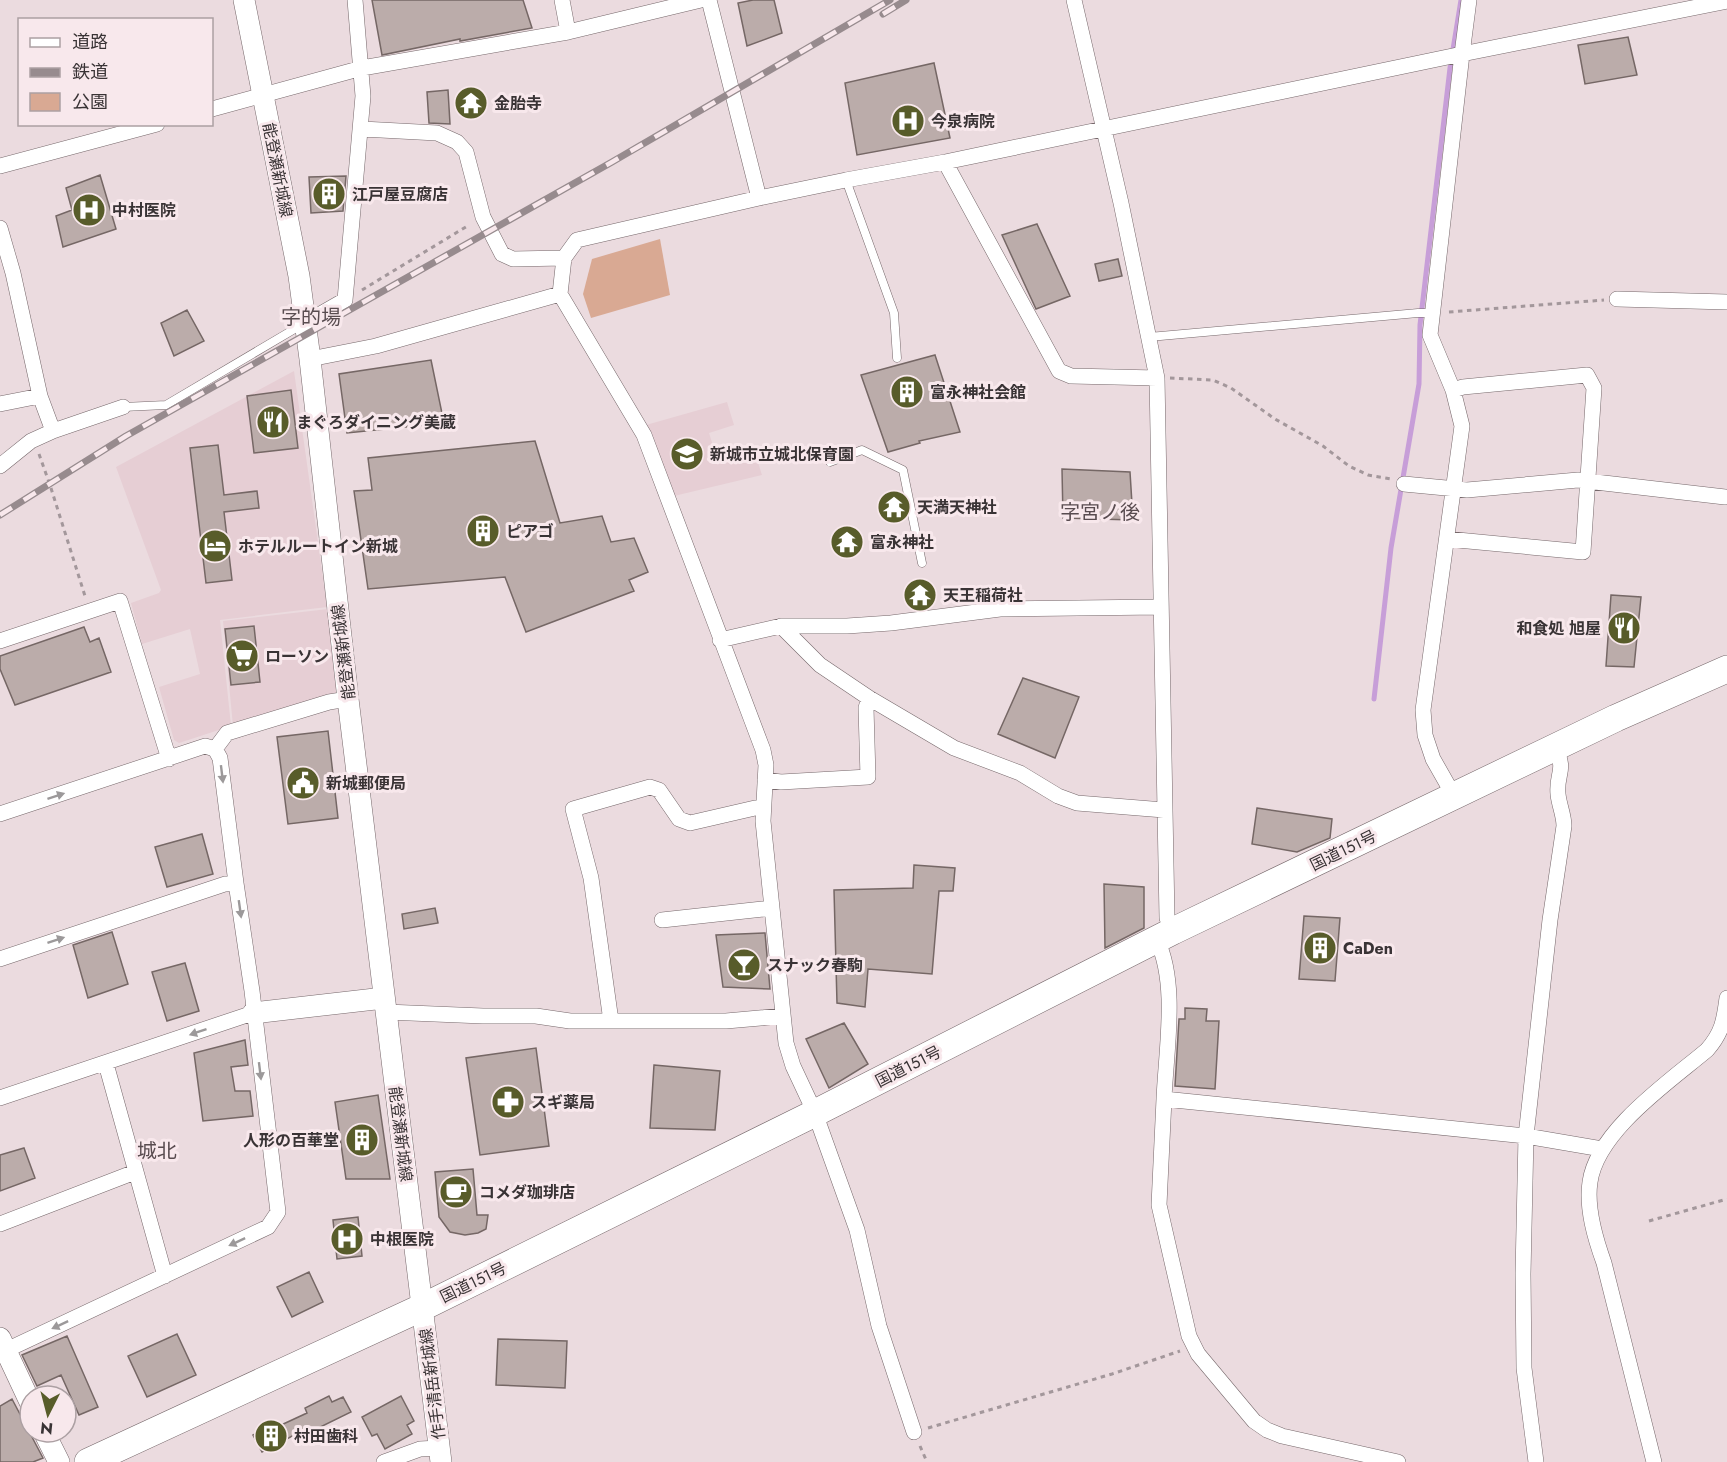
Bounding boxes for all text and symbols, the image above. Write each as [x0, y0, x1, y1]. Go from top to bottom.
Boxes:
legend [18, 18, 213, 126]
text: 道路 [72, 29, 108, 55]
text: 鉄道 [72, 59, 108, 85]
temple icon: 金胎寺 [453, 85, 489, 121]
text: 公園 [72, 89, 108, 115]
place label: 金胎寺 [494, 92, 542, 115]
hospital icon: 今泉病院 [890, 103, 926, 139]
place label: 今泉病院 [931, 110, 995, 133]
street label: 能登瀬新城線 [257, 121, 298, 219]
building icon: 江戸屋豆腐店 [311, 176, 347, 212]
place label: 江戸屋豆腐店 [352, 183, 448, 206]
hospital icon: 中村医院 [71, 192, 107, 228]
place label: 中村医院 [112, 199, 176, 222]
district label: 字的場 [281, 303, 341, 332]
building icon: 富永神社会館 [889, 374, 925, 410]
place label: 富永神社会館 [930, 381, 1026, 404]
restaurant icon: まぐろダイニング美蔵 [255, 404, 291, 440]
place label: まぐろダイニング美蔵 [296, 411, 456, 434]
school or university icon: 新城市立城北保育園 [669, 436, 705, 472]
place label: 新城市立城北保育園 [710, 443, 854, 466]
temple icon: 天満天神社 [876, 489, 912, 525]
place label: 天満天神社 [917, 496, 997, 519]
district label: 字宮ノ後 [1060, 498, 1140, 527]
building icon: ピアゴ [465, 513, 501, 549]
place label: ピアゴ [506, 520, 554, 543]
temple icon: 富永神社 [829, 524, 865, 560]
hotel icon: ホテルルートイン新城 [197, 528, 233, 564]
place label: 富永神社 [870, 531, 934, 554]
place label: ホテルルートイン新城 [238, 535, 398, 558]
temple icon: 天王稲荷社 [902, 577, 938, 613]
place label: 天王稲荷社 [943, 584, 1023, 607]
street label: 能登瀬新城線 [326, 603, 361, 701]
restaurant icon: 和食処 旭屋 [1606, 610, 1642, 646]
place label: 和食処 旭屋 [1516, 617, 1601, 640]
supermarket icon: ローソン [224, 638, 260, 674]
place label: ローソン [265, 645, 329, 668]
one-way arrow [217, 765, 227, 784]
public building icon: 新城郵便局 [285, 765, 321, 801]
place label: 新城郵便局 [326, 772, 406, 795]
one-way arrow [47, 791, 65, 800]
street label: 国道151号 [1306, 824, 1380, 876]
one-way arrow [235, 900, 244, 919]
building icon: CaDen [1302, 930, 1338, 966]
one-way arrow [47, 935, 65, 945]
place label: CaDen [1343, 937, 1393, 960]
bar icon: スナック春駒 [726, 947, 762, 983]
place label: スナック春駒 [767, 954, 863, 977]
one-way arrow [188, 1027, 206, 1037]
street label: 国道151号 [871, 1040, 945, 1093]
one-way arrow [256, 1062, 265, 1081]
pharmacy icon: スギ薬局 [490, 1084, 526, 1120]
street label: 能登瀬新城線 [383, 1085, 418, 1183]
place label: スギ薬局 [531, 1091, 595, 1114]
building icon: 人形の百華堂 [344, 1122, 380, 1158]
place label: 人形の百華堂 [243, 1129, 339, 1152]
district label: 城北 [137, 1137, 177, 1166]
cafe icon: コメダ珈琲店 [438, 1174, 474, 1210]
place label: コメダ珈琲店 [479, 1181, 575, 1204]
hospital icon: 中根医院 [329, 1221, 365, 1257]
place label: 中根医院 [370, 1228, 434, 1251]
one-way arrow [228, 1238, 245, 1247]
street label: 国道151号 [436, 1256, 510, 1308]
one-way arrow [51, 1320, 69, 1330]
street label: 作手清岳新城線 [414, 1327, 451, 1441]
north arrow [18, 1384, 78, 1444]
text: N [39, 1416, 54, 1441]
building icon: 村田歯科 [253, 1418, 289, 1454]
place label: 村田歯科 [294, 1425, 358, 1448]

